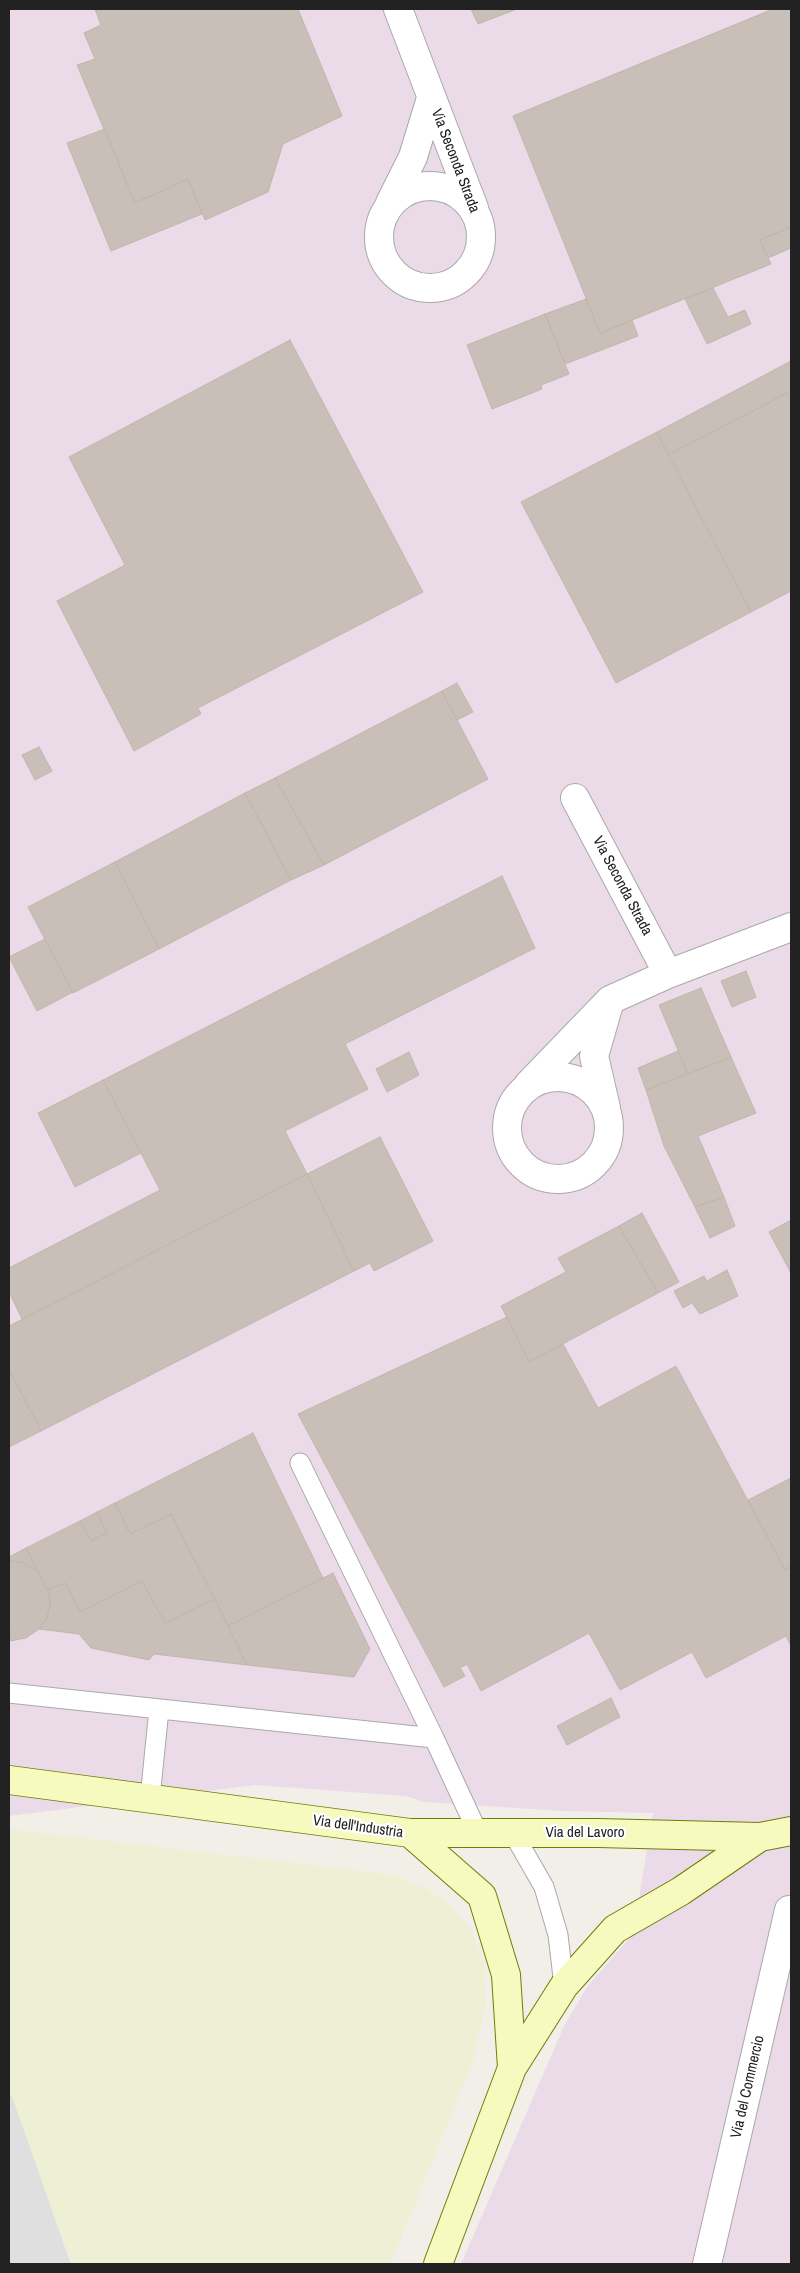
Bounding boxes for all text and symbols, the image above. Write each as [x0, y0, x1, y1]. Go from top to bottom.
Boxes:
street label: Via Seconda Strada [427, 106, 483, 216]
street label: Via Seconda Strada [588, 833, 656, 939]
street label: Via dell'Industria [312, 1812, 404, 1842]
street label: Via del Lavoro [545, 1824, 625, 1842]
street label: Via del Commercio [727, 2034, 769, 2140]

